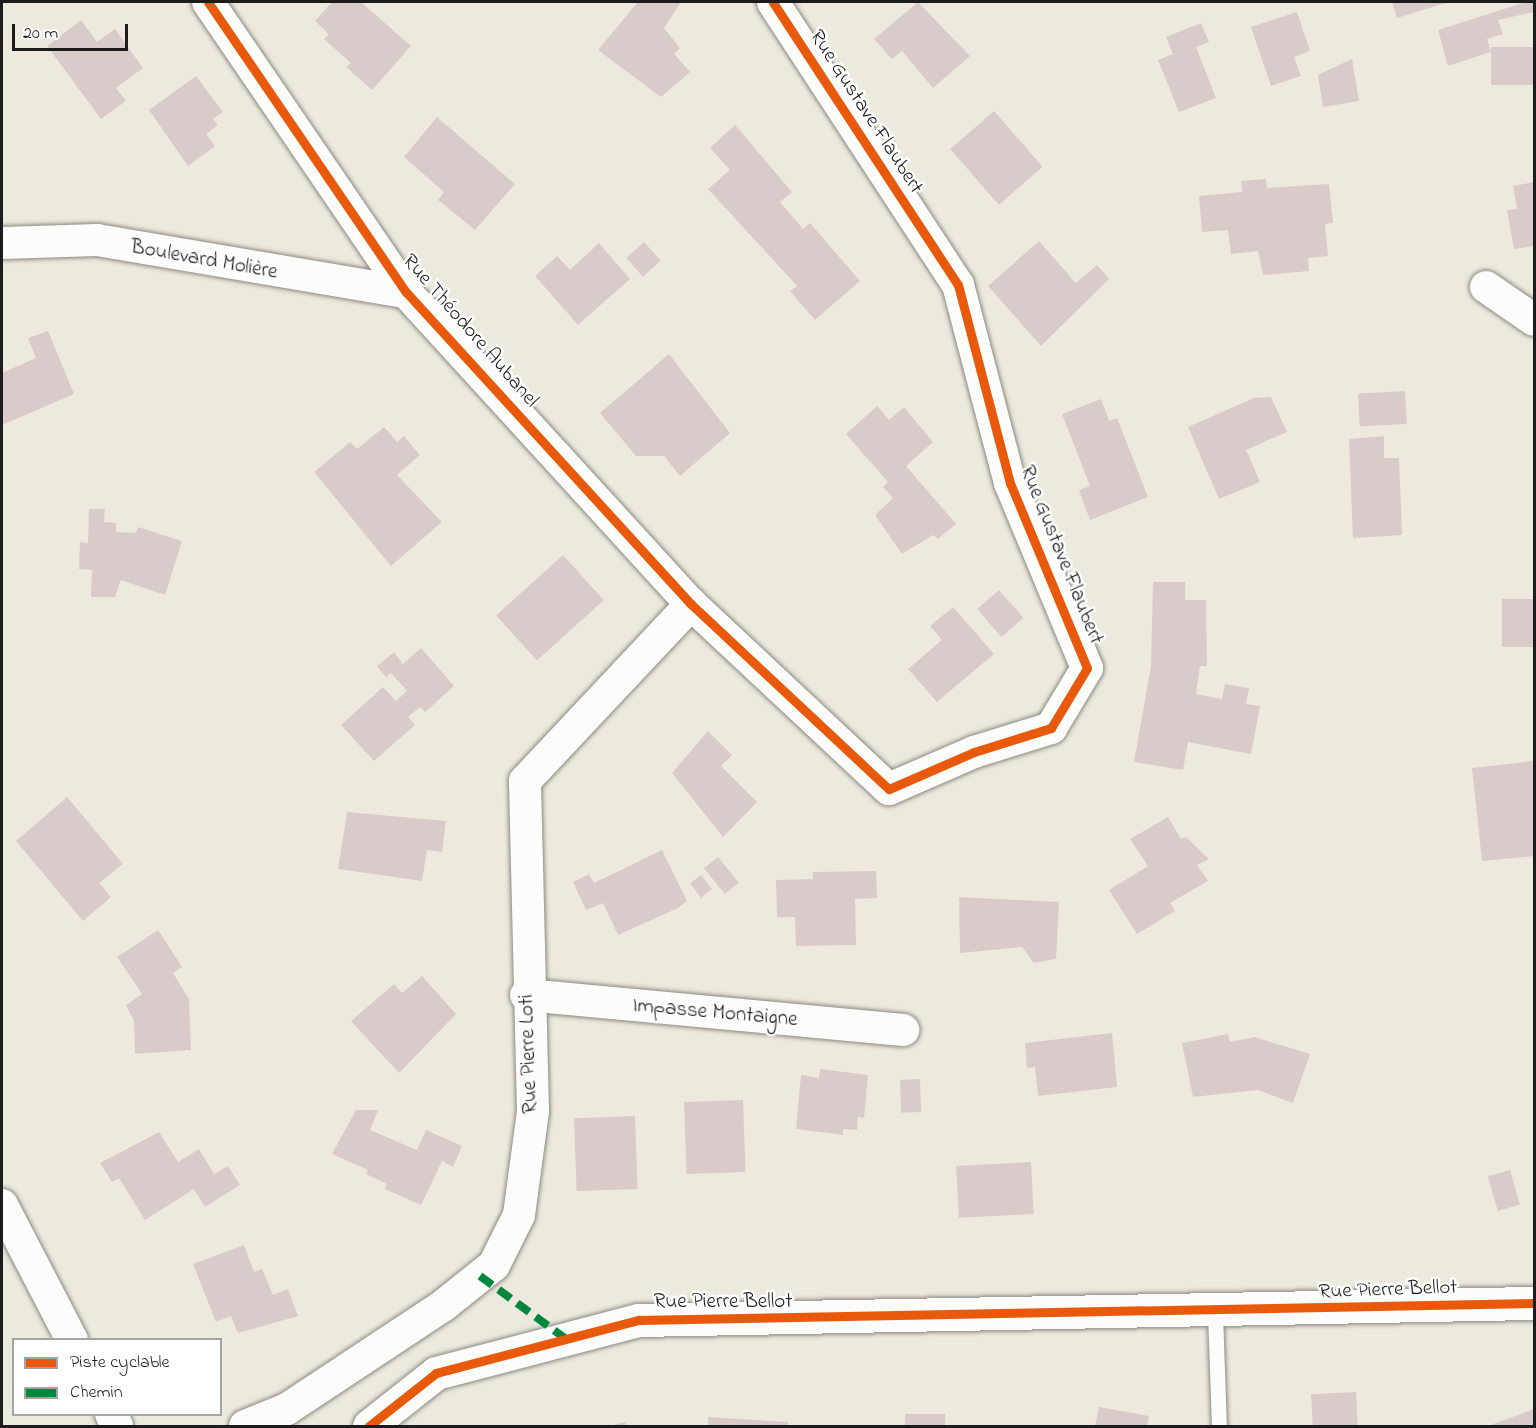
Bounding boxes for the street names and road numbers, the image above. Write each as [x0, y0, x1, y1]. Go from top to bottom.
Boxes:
street label: Rue Gustave Flaubert [804, 25, 928, 199]
street label: Boulevard Molière [129, 235, 279, 285]
street label: Rue Théodore Aubanel [397, 249, 543, 413]
street label: Rue Gustave Flaubert [1014, 462, 1108, 648]
street label: Impasse Montaigne [631, 993, 799, 1033]
street label: Rue Pierre Loti [514, 994, 544, 1114]
street label: Rue Pierre Bellot [1318, 1275, 1458, 1305]
street label: Rue Pierre Bellot [654, 1289, 792, 1315]

